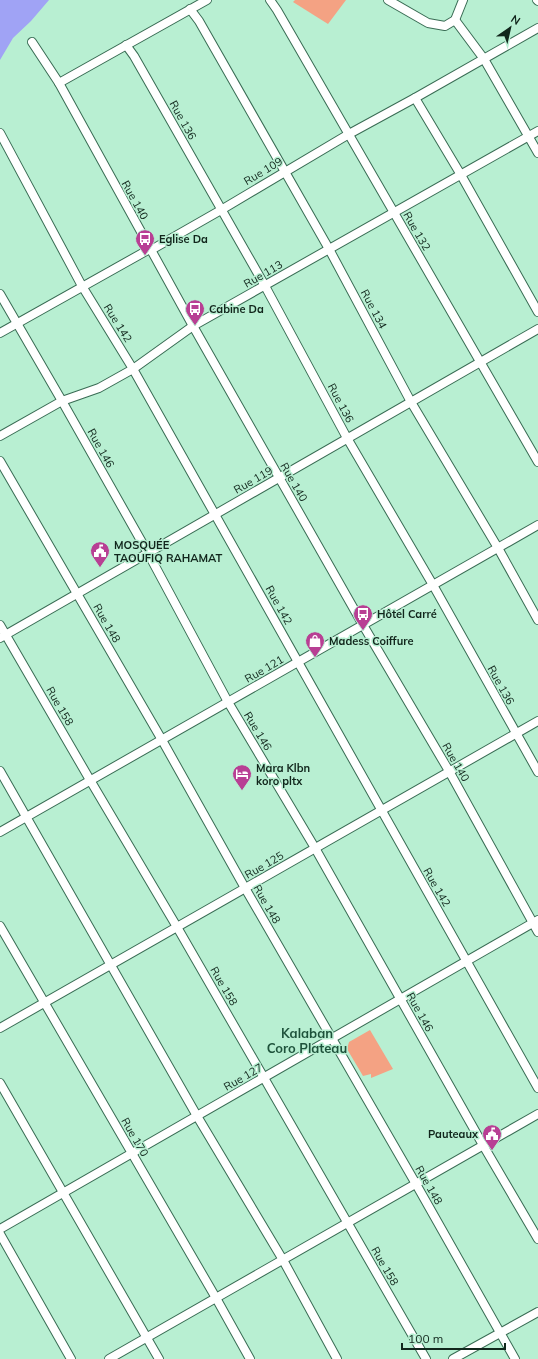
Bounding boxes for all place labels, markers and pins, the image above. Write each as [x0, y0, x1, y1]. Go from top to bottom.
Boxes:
bus stop icon: Eglise Da [134, 228, 156, 256]
place label: Eglise Da [159, 232, 208, 246]
bus stop icon: Cabine Da [184, 298, 206, 326]
place label: Cabine Da [209, 302, 264, 316]
place label: MOSQUÉE TAOUFIQ RAHAMAT [114, 538, 222, 565]
public building icon: MOSQUÉE TAOUFIQ RAHAMAT [89, 540, 111, 568]
bus stop icon: Hôtel Carré [352, 603, 374, 631]
place label: Hôtel Carré [377, 607, 437, 621]
shop icon: Madess Coiffure [304, 630, 326, 658]
place label: Madess Coiffure [329, 634, 413, 648]
place label: Mara Klbn koro pltx [256, 761, 310, 788]
hotel icon: Mara Klbn koro pltx [231, 763, 253, 791]
public building icon: Pauteaux [481, 1123, 503, 1151]
place label: Pauteaux [428, 1127, 479, 1141]

